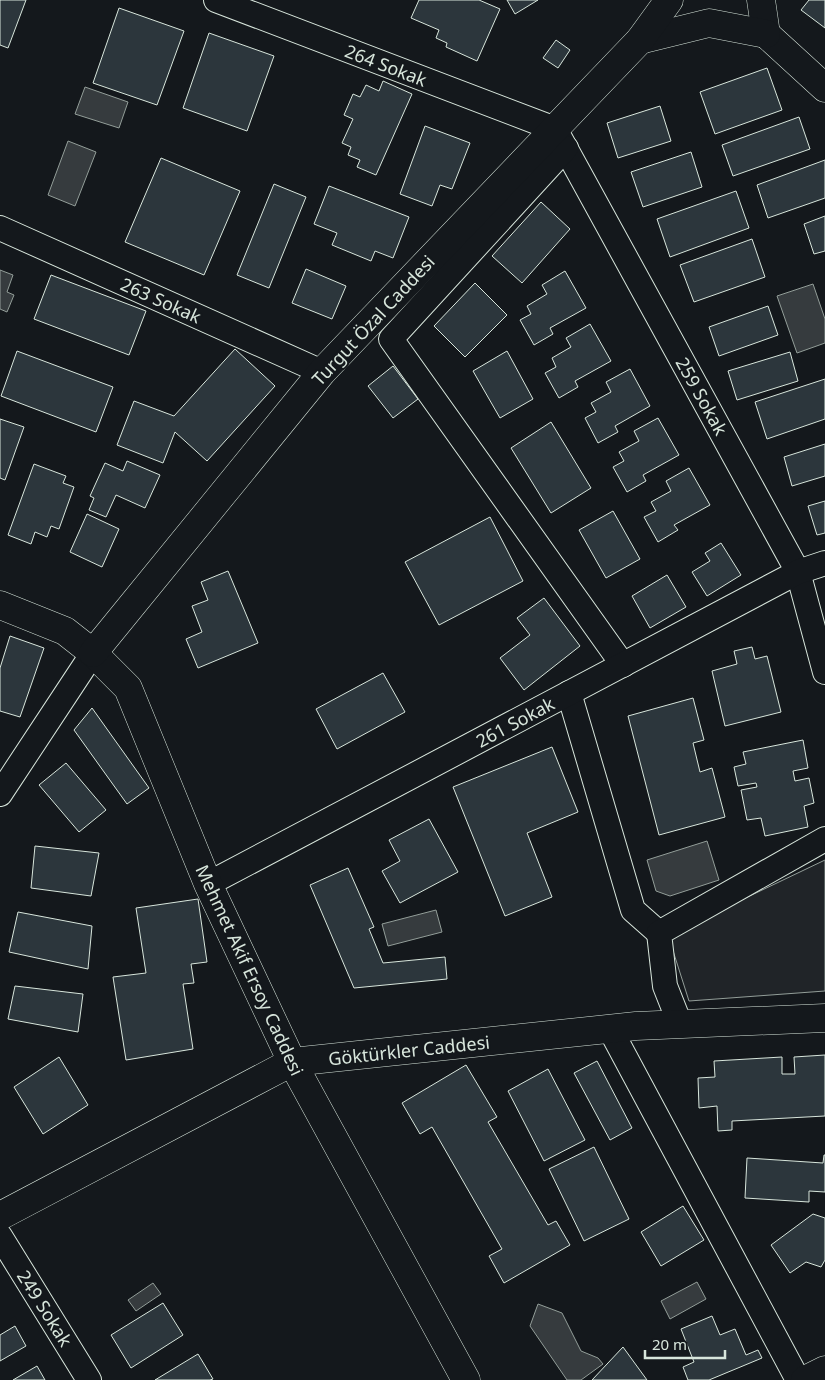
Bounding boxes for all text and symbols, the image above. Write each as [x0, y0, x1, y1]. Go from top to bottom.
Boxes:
street label: 264 Sokak [342, 38, 431, 92]
street label: Turgut Özal Caddesi [306, 250, 440, 390]
street label: 263 Sokak [117, 272, 205, 329]
street label: 259 Sokak [671, 353, 733, 440]
street label: 261 Sokak [472, 691, 559, 753]
street label: Mehmet Akif Ersoy Caddesi [191, 861, 309, 1079]
street label: Göktürkler Caddesi [327, 1030, 491, 1070]
street label: 249 Sokak [12, 1265, 78, 1351]
scale bar [645, 1328, 725, 1360]
text: 20 m [652, 1334, 687, 1354]

